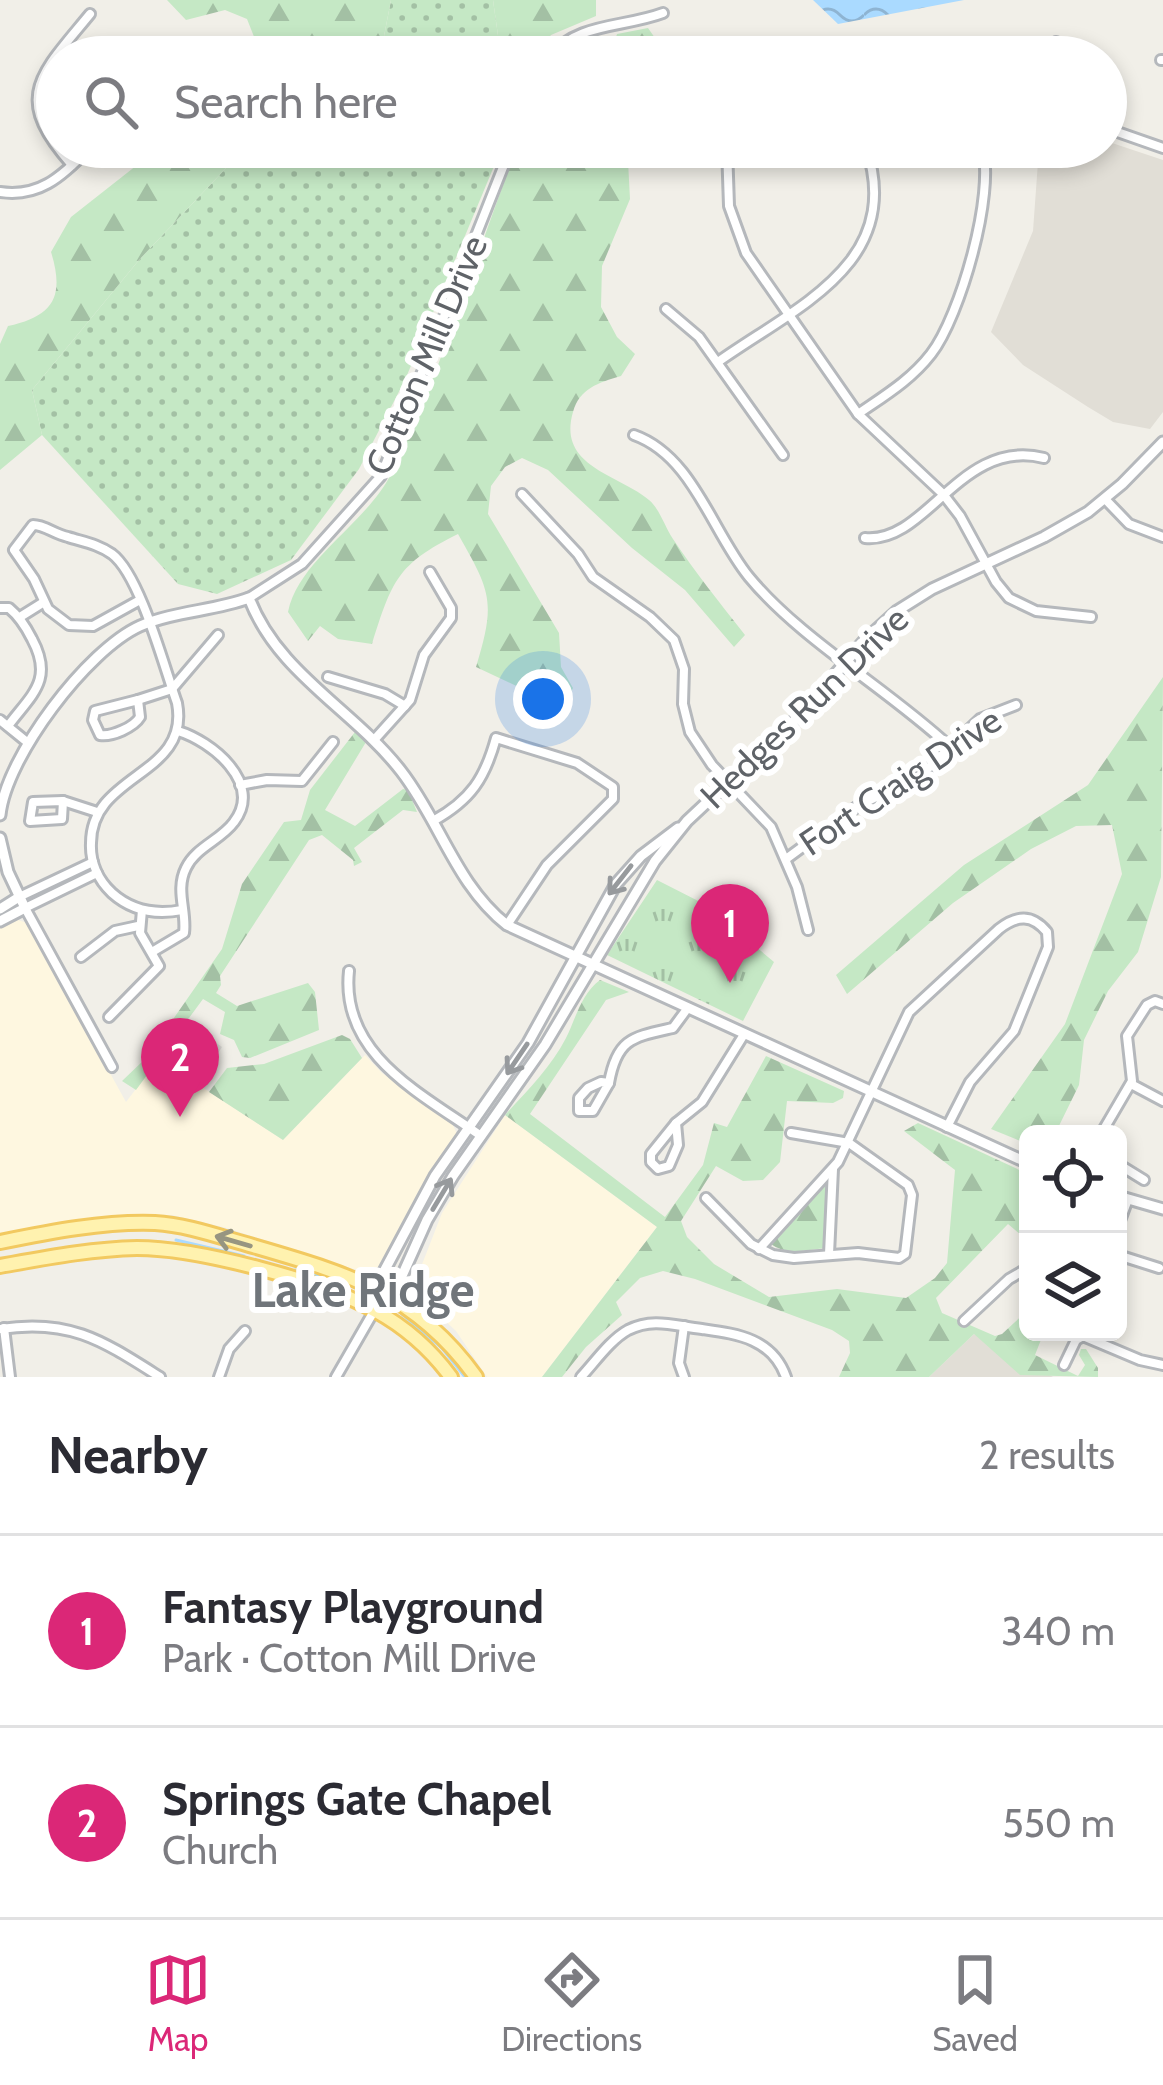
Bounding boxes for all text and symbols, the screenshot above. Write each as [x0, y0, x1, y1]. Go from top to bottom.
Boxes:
search box [36, 36, 1127, 168]
icon: search [78, 69, 144, 135]
text: Search here [174, 75, 398, 129]
street label: Cotton Mill Drive [356, 229, 496, 481]
street label: Hedges Run Drive [691, 597, 917, 817]
your location [513, 669, 573, 729]
street label: Fort Craig Drive [791, 698, 1009, 864]
one-way arrow [607, 864, 634, 896]
pin: 1 [691, 884, 769, 983]
pin: 2 [141, 1018, 219, 1117]
one-way arrow [505, 1042, 530, 1075]
map controls [1019, 1125, 1127, 1341]
button: locate [1019, 1125, 1127, 1233]
one-way arrow [430, 1178, 454, 1212]
one-way arrow [215, 1229, 253, 1251]
button: layers [1019, 1233, 1127, 1341]
district label: Lake Ridge [252, 1261, 474, 1319]
text: Nearby [48, 1424, 208, 1486]
text: 2 results [979, 1431, 1115, 1479]
text: Fantasy Playground [162, 1580, 544, 1634]
text: 1 [80, 1607, 94, 1655]
text: 340 m [1001, 1607, 1115, 1655]
text: Park · Cotton Mill Drive [162, 1634, 536, 1682]
text: Springs Gate Chapel [162, 1772, 552, 1826]
text: 2 [77, 1799, 97, 1847]
text: 550 m [1003, 1799, 1115, 1847]
text: Church [162, 1826, 278, 1874]
tab: Map [145, 1947, 211, 2059]
tab: Directions [501, 1947, 642, 2059]
tab: Saved [932, 1947, 1018, 2059]

